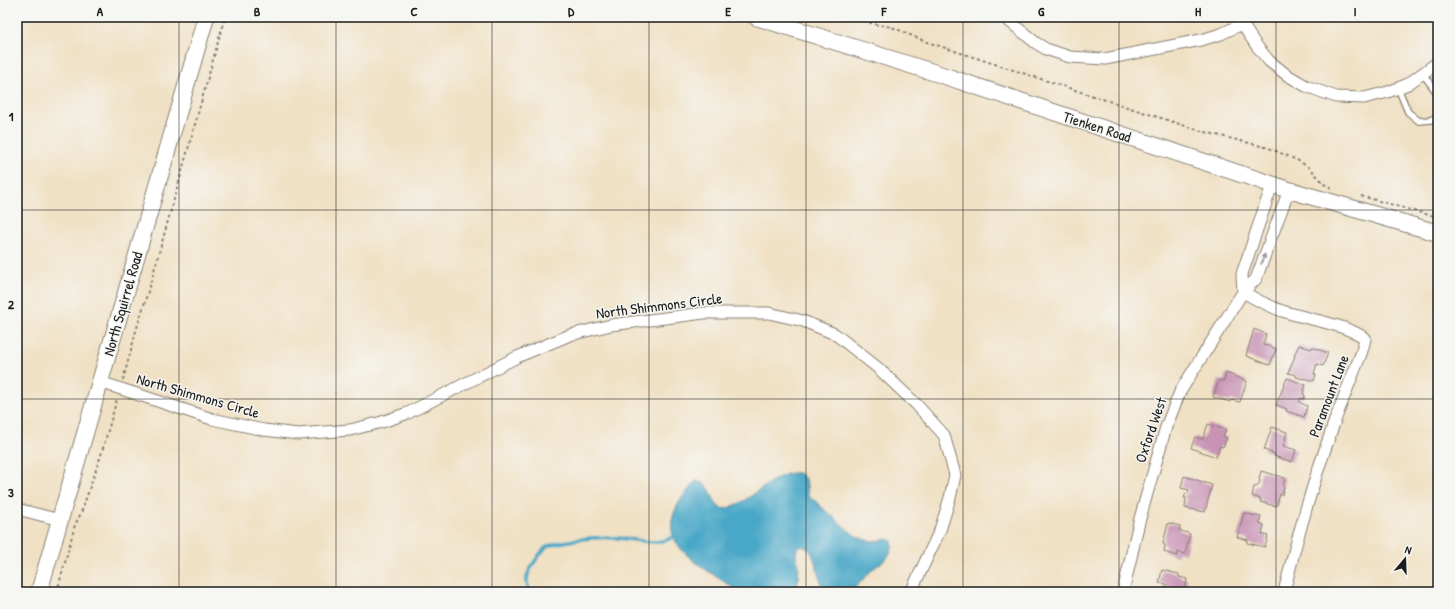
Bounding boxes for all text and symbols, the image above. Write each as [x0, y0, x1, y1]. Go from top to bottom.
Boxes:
text: A [97, 2, 104, 20]
text: B [254, 2, 261, 20]
text: C [410, 2, 418, 20]
text: D [568, 2, 575, 20]
text: E [725, 2, 731, 20]
text: F [881, 2, 888, 20]
text: G [1038, 2, 1045, 20]
text: H [1195, 2, 1201, 20]
text: I [1353, 2, 1357, 20]
street label: Tienken Road [1061, 106, 1134, 147]
text: 1 [9, 107, 14, 125]
street label: North Squirrel Road [98, 249, 147, 358]
one-way arrow [1260, 253, 1266, 265]
street label: North Shimmons Circle [595, 287, 723, 324]
text: 2 [8, 295, 15, 313]
street label: Paramount Lane [1303, 352, 1354, 440]
street label: North Shimmons Circle [134, 368, 262, 423]
street label: Oxford West [1130, 394, 1172, 465]
text: 3 [8, 483, 14, 501]
north arrow [1385, 539, 1425, 579]
text: N [1403, 542, 1413, 557]

